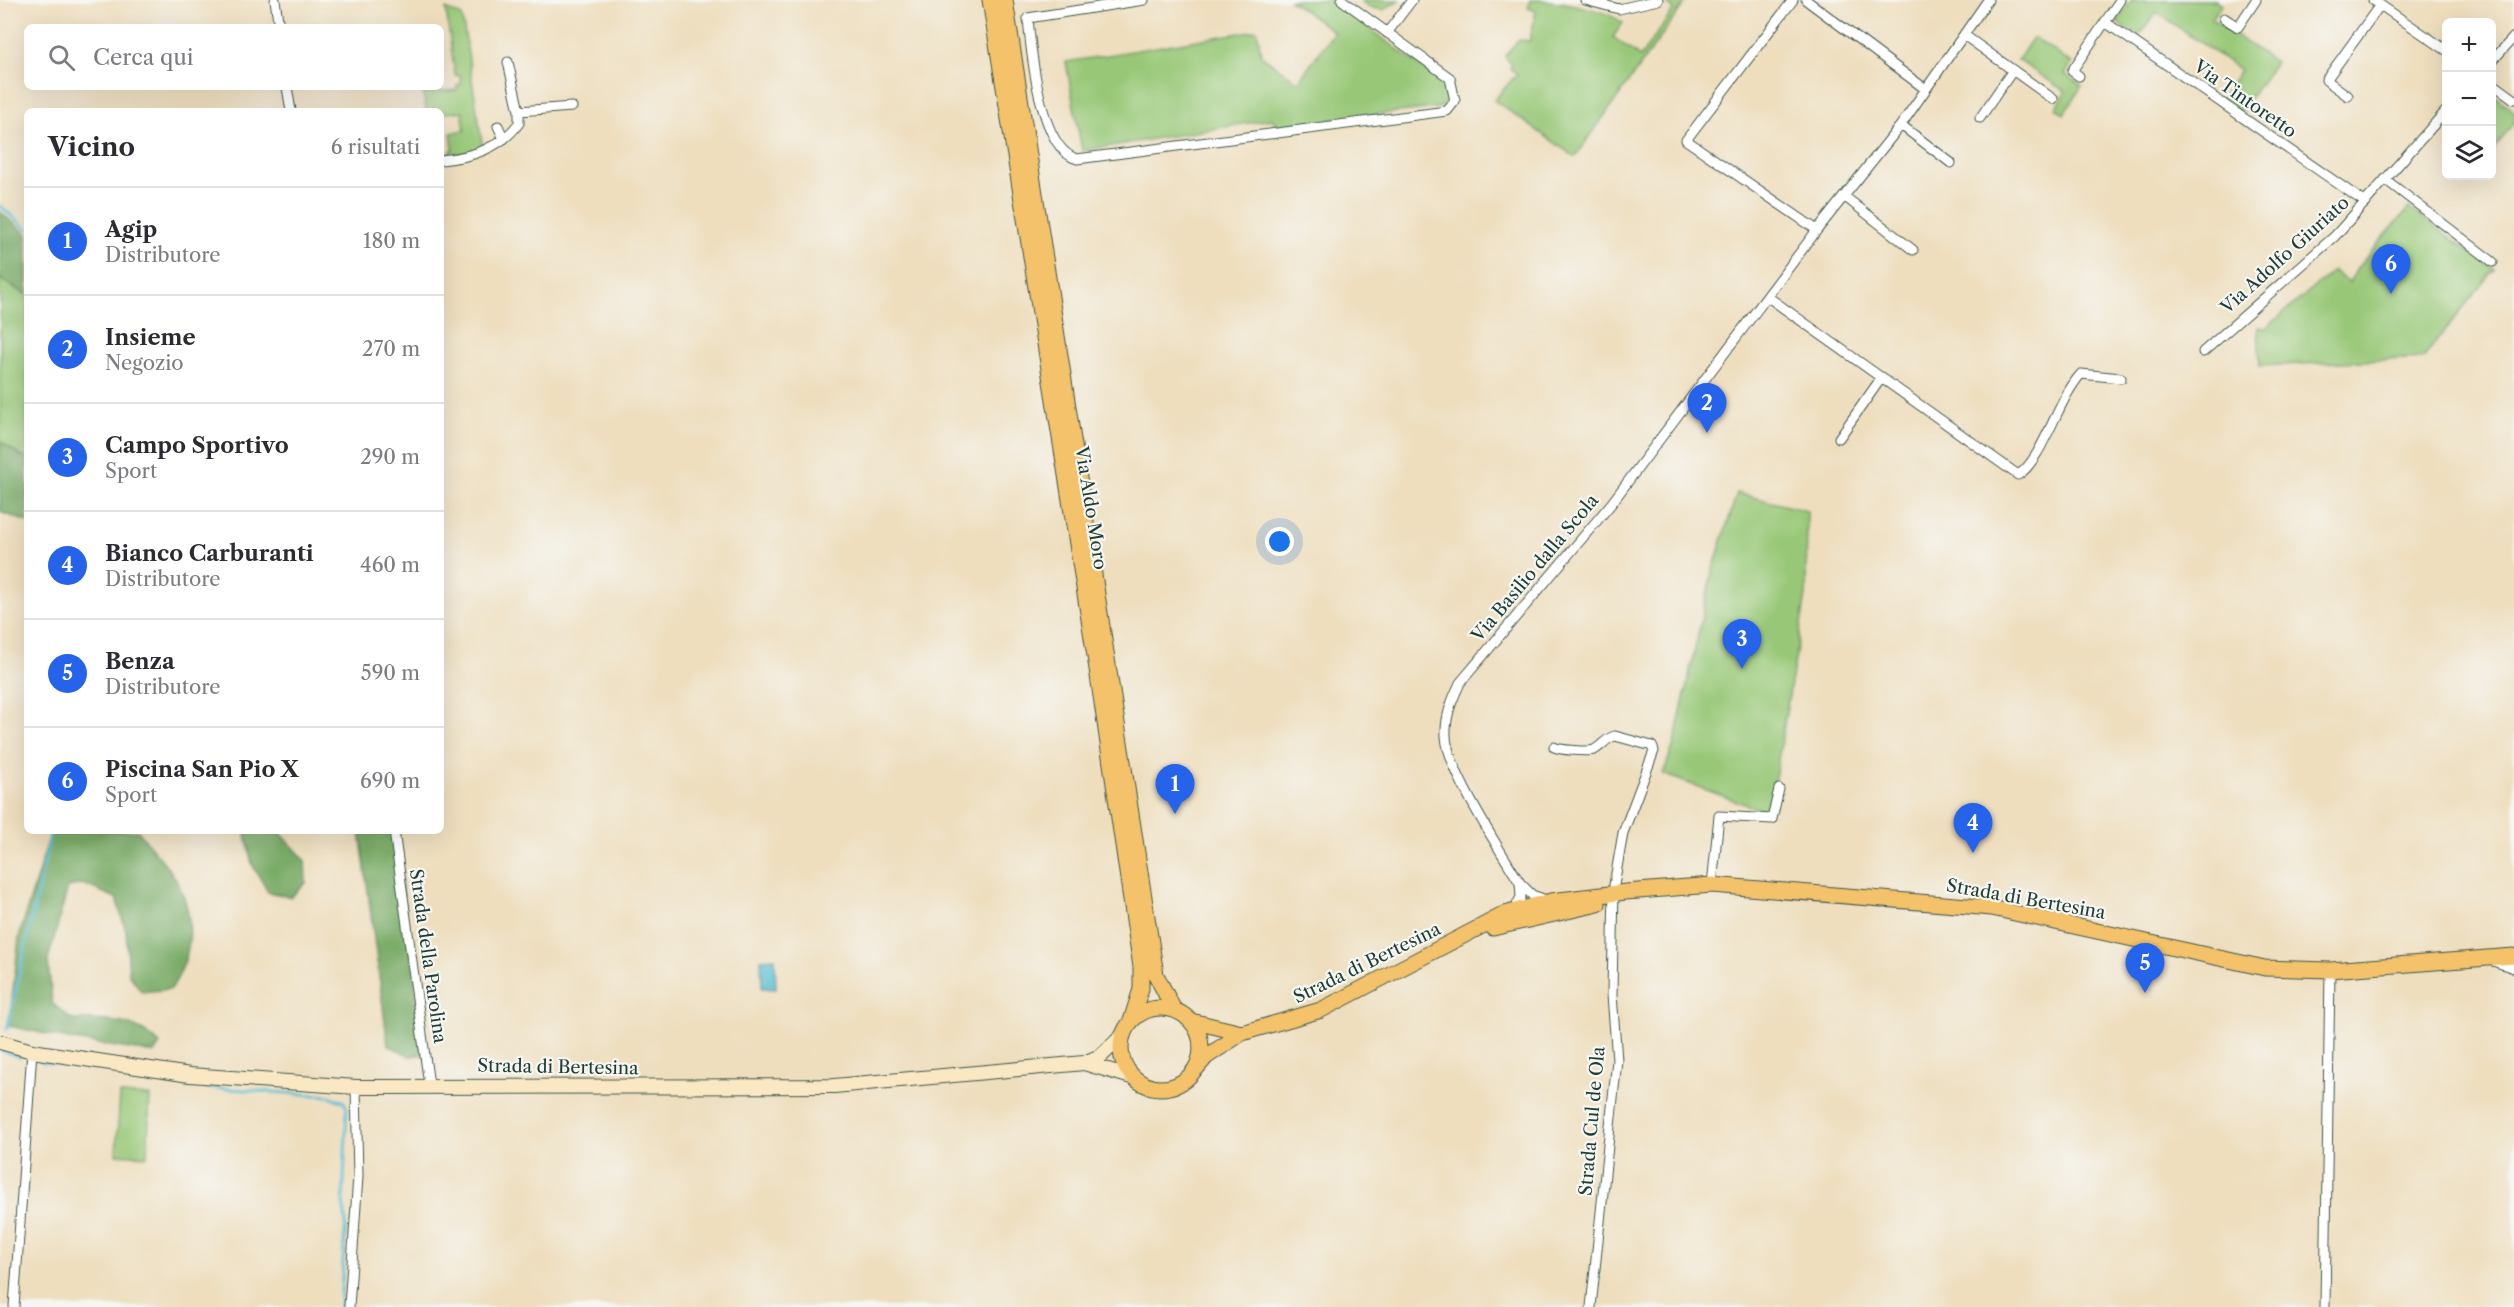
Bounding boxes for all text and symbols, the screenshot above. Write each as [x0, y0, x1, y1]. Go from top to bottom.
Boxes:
map controls [2442, 18, 2496, 180]
button: + [2442, 18, 2496, 72]
search box [24, 24, 444, 90]
icon: search [45, 41, 78, 74]
text: Cerca qui [93, 44, 194, 71]
street label: Via Tintoretto [2188, 55, 2301, 143]
button: − [2442, 72, 2496, 126]
button: layers [2442, 126, 2496, 180]
text: Vicino [48, 131, 135, 163]
text: 6 risultati [331, 135, 420, 159]
street label: Via Adolfo Giuriato [2215, 192, 2354, 319]
text: Agip [105, 216, 157, 243]
text: 1 [63, 229, 72, 253]
text: 180 m [363, 229, 420, 253]
text: Distributore [105, 243, 221, 267]
pin: 6 [2372, 244, 2410, 294]
text: Insieme [105, 324, 196, 351]
text: 2 [62, 337, 73, 361]
text: 270 m [362, 337, 420, 361]
text: Negozio [105, 351, 184, 375]
pin: 2 [1688, 384, 1726, 433]
text: Campo Sportivo [105, 432, 289, 459]
street label: Via Aldo Moro [1070, 444, 1112, 571]
text: 3 [62, 445, 73, 469]
text: 290 m [360, 445, 420, 469]
text: Sport [105, 459, 157, 483]
street label: Via Basilio dalla Scola [1466, 489, 1604, 647]
your location [1265, 527, 1294, 556]
text: Bianco Carburanti [105, 540, 314, 567]
text: 4 [62, 553, 73, 577]
text: 460 m [360, 553, 420, 577]
text: Distributore [105, 567, 221, 591]
pin: 3 [1722, 620, 1762, 669]
text: Benza [105, 648, 175, 675]
text: 5 [62, 661, 73, 685]
text: 590 m [361, 661, 420, 685]
text: Distributore [105, 675, 221, 699]
text: Piscina San Pio X [105, 756, 299, 783]
pin: 1 [1156, 764, 1194, 814]
text: 6 [62, 769, 73, 793]
text: 690 m [360, 769, 420, 793]
text: Sport [105, 783, 157, 807]
pin: 4 [1954, 804, 1992, 853]
street label: Strada della Parolina [405, 867, 451, 1045]
street label: Strada di Bertesina [1945, 874, 2108, 924]
street label: Strada di Bertesina [1290, 918, 1445, 1008]
pin: 5 [2126, 944, 2164, 993]
street label: Strada Cul de Ola [1575, 1045, 1610, 1197]
street label: Strada di Bertesina [477, 1055, 639, 1079]

